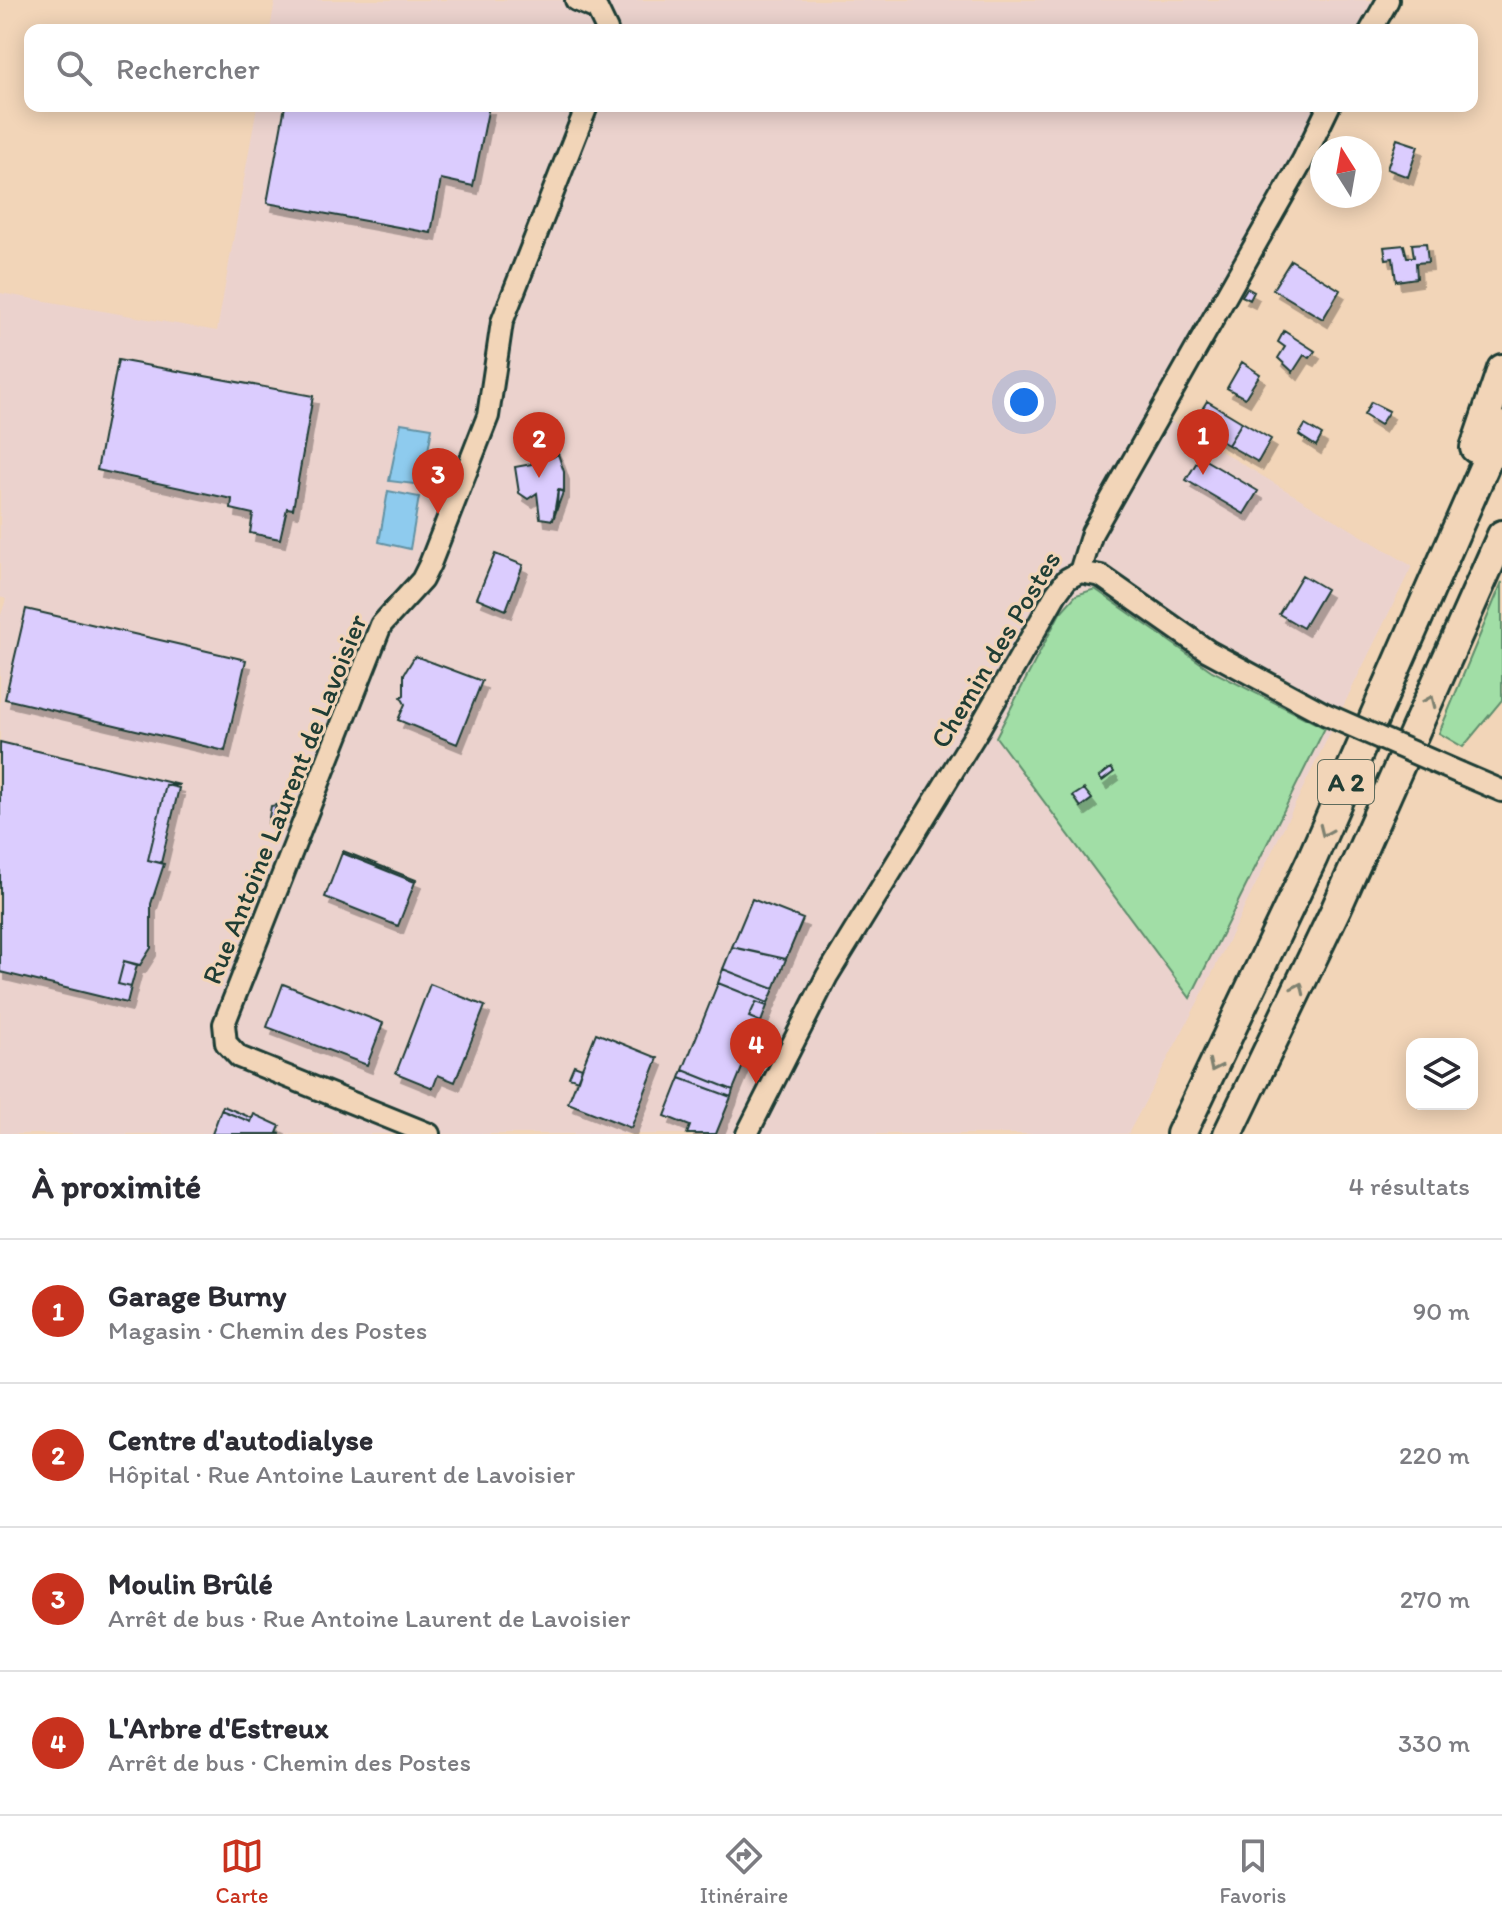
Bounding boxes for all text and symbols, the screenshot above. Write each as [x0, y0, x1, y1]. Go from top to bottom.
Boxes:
search box [24, 24, 1478, 112]
icon: search [52, 46, 96, 90]
text: Rechercher [116, 50, 260, 87]
north arrow [1310, 136, 1382, 208]
your location [1004, 382, 1044, 422]
pin: 1 [1177, 409, 1229, 475]
pin: 2 [513, 412, 565, 478]
pin: 3 [412, 448, 464, 514]
street label: Chemin des Postes [923, 544, 1067, 754]
street label: Rue Antoine Laurent de Lavoisier [194, 609, 374, 989]
one-way arrow [1420, 694, 1436, 709]
road number: A 2 [1318, 760, 1374, 804]
one-way arrow [1318, 823, 1334, 837]
one-way arrow [1289, 982, 1305, 997]
pin: 4 [730, 1018, 782, 1084]
map controls [1406, 1038, 1478, 1110]
button: layers [1406, 1038, 1478, 1110]
one-way arrow [1208, 1058, 1224, 1073]
text: À proximité [32, 1166, 201, 1207]
text: 4 résultats [1349, 1170, 1470, 1202]
text: Garage Burny [108, 1277, 286, 1314]
text: 1 [52, 1295, 64, 1327]
text: 90 m [1413, 1295, 1470, 1327]
text: Magasin · Chemin des Postes [108, 1314, 427, 1346]
text: Centre d'autodialyse [108, 1421, 373, 1458]
text: 2 [51, 1439, 65, 1471]
text: 220 m [1399, 1439, 1470, 1471]
text: Hôpital · Rue Antoine Laurent de Lavoisier [108, 1458, 575, 1490]
text: Moulin Brûlé [108, 1565, 273, 1602]
text: 3 [51, 1583, 65, 1615]
text: 270 m [1400, 1583, 1470, 1615]
text: Arrêt de bus · Rue Antoine Laurent de Lavoisier [108, 1602, 630, 1634]
text: L'Arbre d'Estreux [108, 1709, 329, 1746]
text: 4 [50, 1727, 66, 1759]
text: 330 m [1398, 1727, 1470, 1759]
text: Arrêt de bus · Chemin des Postes [108, 1746, 471, 1778]
tab: Carte [216, 1834, 269, 1909]
tab: Itinéraire [700, 1834, 788, 1909]
tab: Favoris [1219, 1834, 1286, 1909]

